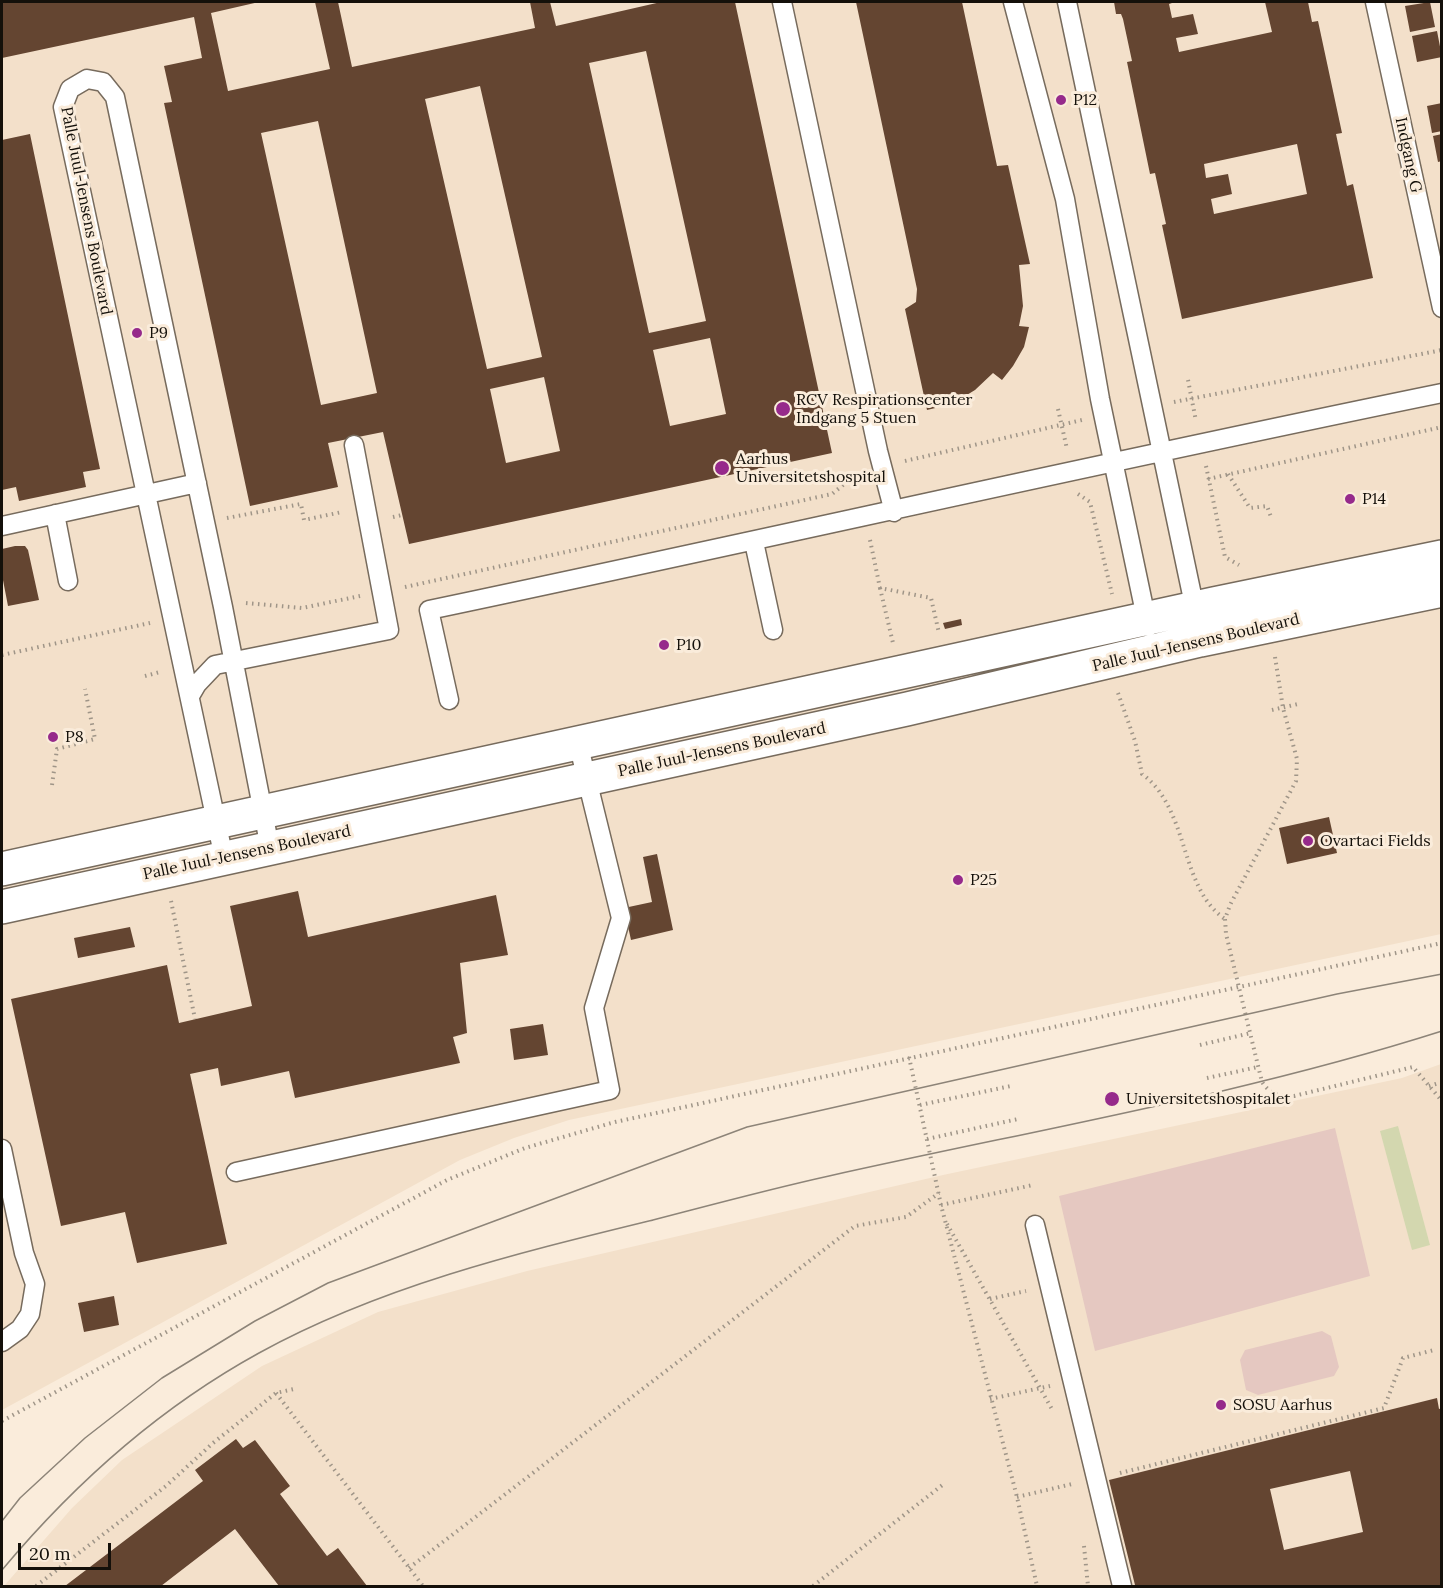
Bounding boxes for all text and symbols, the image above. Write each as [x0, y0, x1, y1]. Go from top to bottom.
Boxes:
place label: P12 [1073, 90, 1097, 110]
marker: P12 [1054, 93, 1068, 107]
street label: Palle Juul-Jensens Boulevard [56, 105, 116, 317]
street label: Indgang G [1391, 116, 1425, 194]
place label: P9 [149, 323, 168, 343]
marker: P9 [130, 326, 144, 340]
place label: RCV Respirationscenter Indgang 5 Stuen [796, 390, 973, 428]
marker: RCV Respirationscenter Indgang 5 Stuen [774, 400, 792, 418]
place label: Aarhus Universitetshospital [736, 449, 886, 487]
marker: Aarhus Universitetshospital [713, 459, 731, 477]
place label: P14 [1362, 489, 1386, 509]
marker: P14 [1343, 492, 1357, 506]
street label: Palle Juul-Jensens Boulevard [1091, 610, 1301, 676]
place label: P10 [676, 635, 701, 655]
marker: P10 [657, 638, 671, 652]
street label: Palle Juul-Jensens Boulevard [616, 719, 828, 781]
place label: P8 [65, 727, 84, 747]
marker: P8 [46, 730, 60, 744]
street label: Palle Juul-Jensens Boulevard [141, 822, 353, 884]
place label: Ovartaci Fields [1320, 831, 1431, 851]
marker: Ovartaci Fields [1301, 834, 1315, 848]
place label: P25 [970, 870, 997, 890]
marker: P25 [951, 873, 965, 887]
place label: Universitetshospitalet [1126, 1089, 1291, 1109]
marker: Universitetshospitalet [1103, 1090, 1121, 1108]
place label: SOSU Aarhus [1233, 1395, 1332, 1415]
marker: SOSU Aarhus [1214, 1398, 1228, 1412]
scale bar [21, 1531, 114, 1569]
text: 20 m [29, 1542, 71, 1565]

